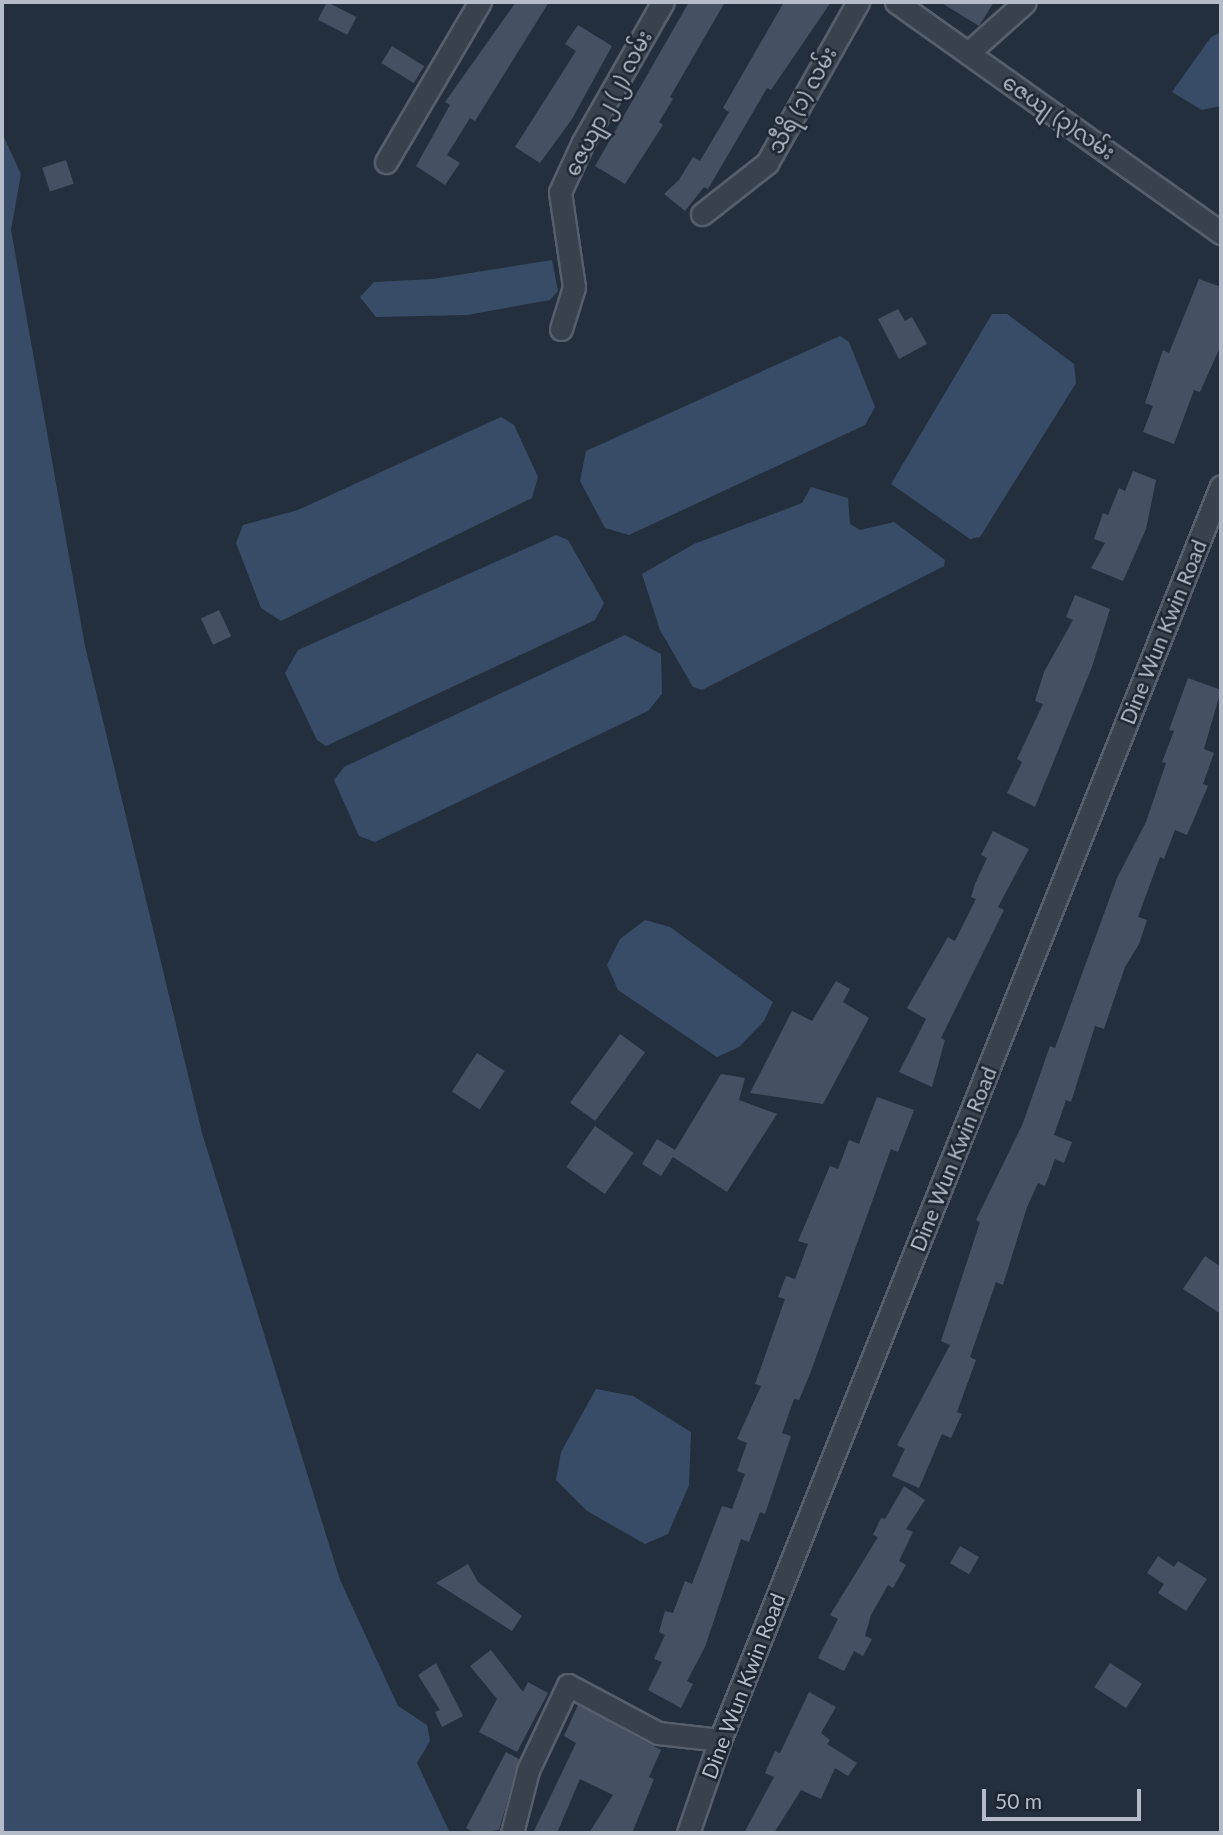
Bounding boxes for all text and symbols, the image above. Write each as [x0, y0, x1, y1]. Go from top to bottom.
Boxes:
street label: ဇေယျာ၂ (၂) လမ်း [559, 26, 657, 180]
street label: သီရိ (၁) လမ်း [762, 42, 842, 158]
street label: ဇေယျ (၃)လမ်း [998, 69, 1120, 165]
street label: Dine Wun Kwin Road [1114, 536, 1212, 728]
street label: Dine Wun Kwin Road [904, 1063, 1002, 1255]
street label: Dine Wun Kwin Road [696, 1590, 790, 1782]
scale bar [985, 1776, 1144, 1820]
text: 50 m [995, 1788, 1042, 1813]

